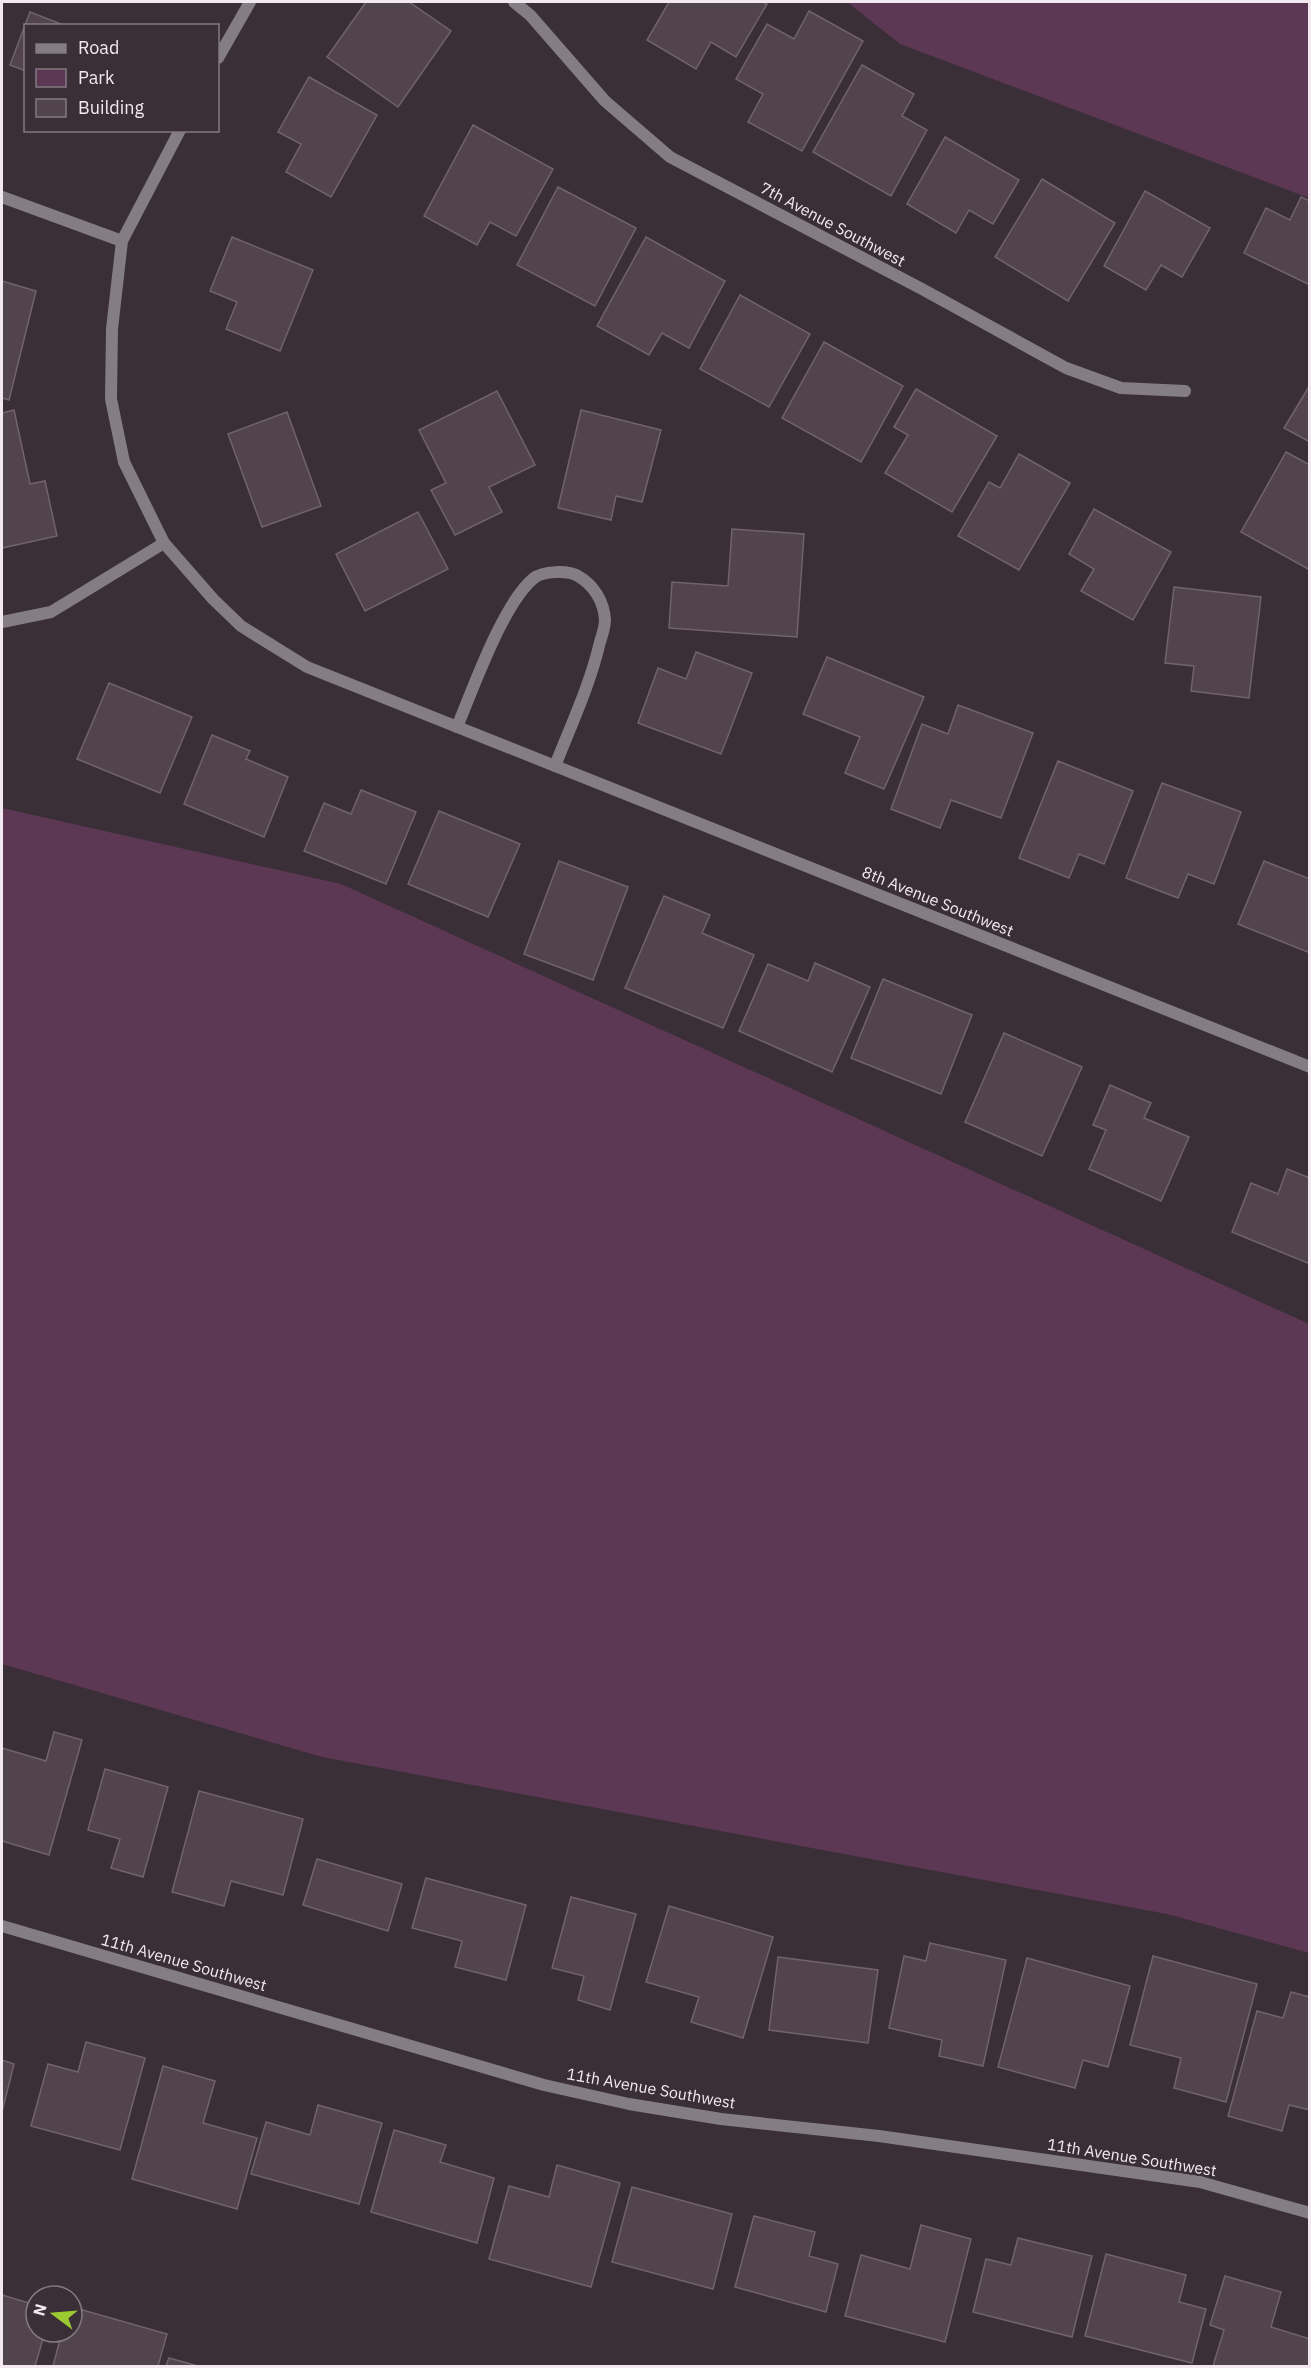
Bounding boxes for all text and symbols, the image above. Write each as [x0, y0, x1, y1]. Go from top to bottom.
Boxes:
legend [24, 24, 219, 132]
text: Road [78, 36, 119, 59]
text: Park [78, 66, 115, 89]
text: Building [78, 96, 145, 119]
street label: 7th Avenue Southwest [757, 177, 909, 271]
street label: 8th Avenue Southwest [859, 861, 1017, 941]
street label: 11th Avenue Southwest [99, 1929, 269, 1995]
street label: 11th Avenue Southwest [565, 2063, 737, 2113]
street label: 11th Avenue Southwest [1046, 2134, 1218, 2180]
north arrow [24, 2284, 84, 2344]
text: N [28, 2302, 51, 2318]

